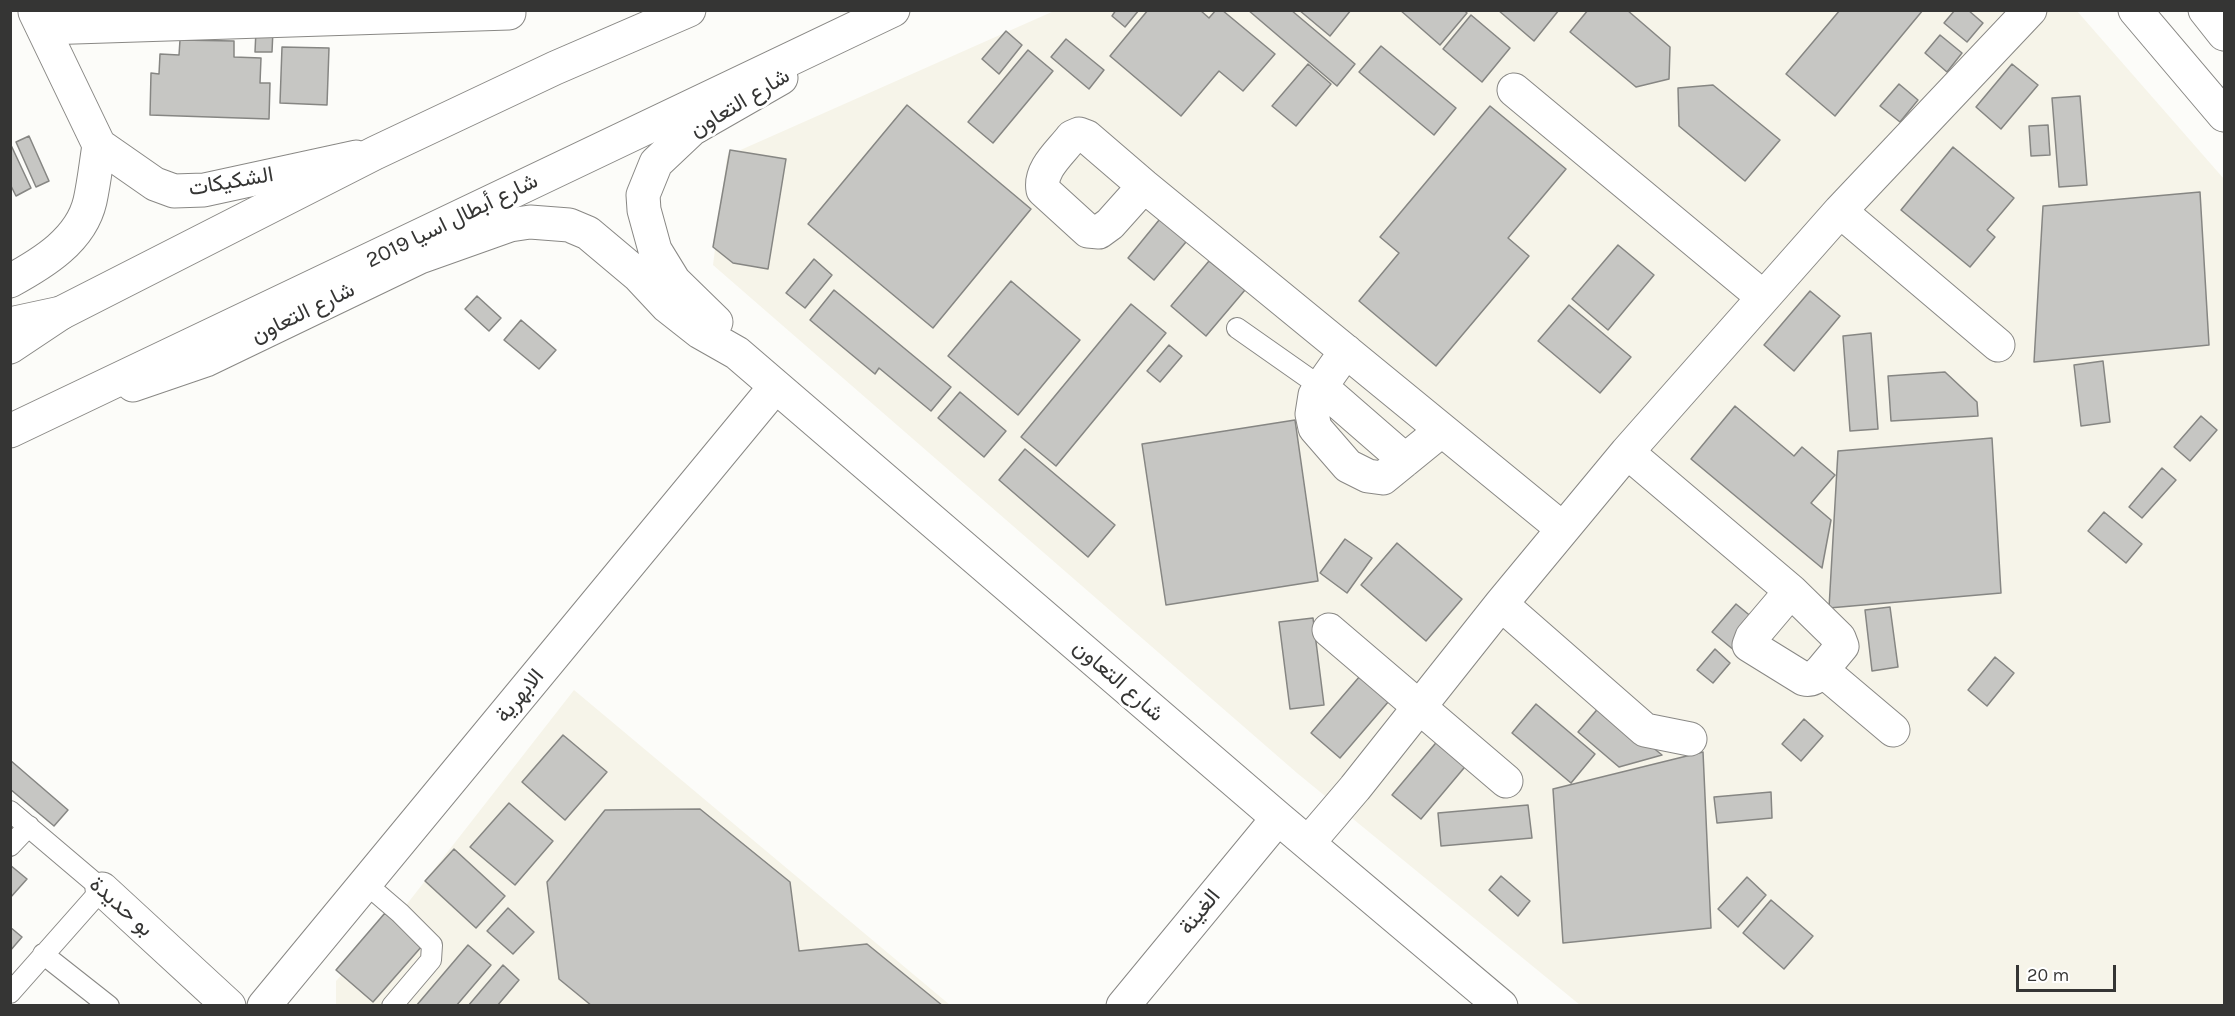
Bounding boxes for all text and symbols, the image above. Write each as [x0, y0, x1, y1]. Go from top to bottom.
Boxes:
street label: شارع التعاون [685, 63, 795, 143]
street label: الشكيكات [187, 162, 275, 202]
street label: شارع أبطال اسيا 2019 [362, 168, 542, 274]
street label: شارع التعاون [247, 277, 359, 349]
street label: شارع التعاون [1067, 634, 1169, 728]
street label: الابهرية [490, 664, 550, 728]
street label: بو حديدة [84, 872, 158, 942]
street label: الغينة [1174, 884, 1226, 940]
scale bar [2019, 953, 2120, 991]
text: 20 m [2027, 964, 2069, 986]

